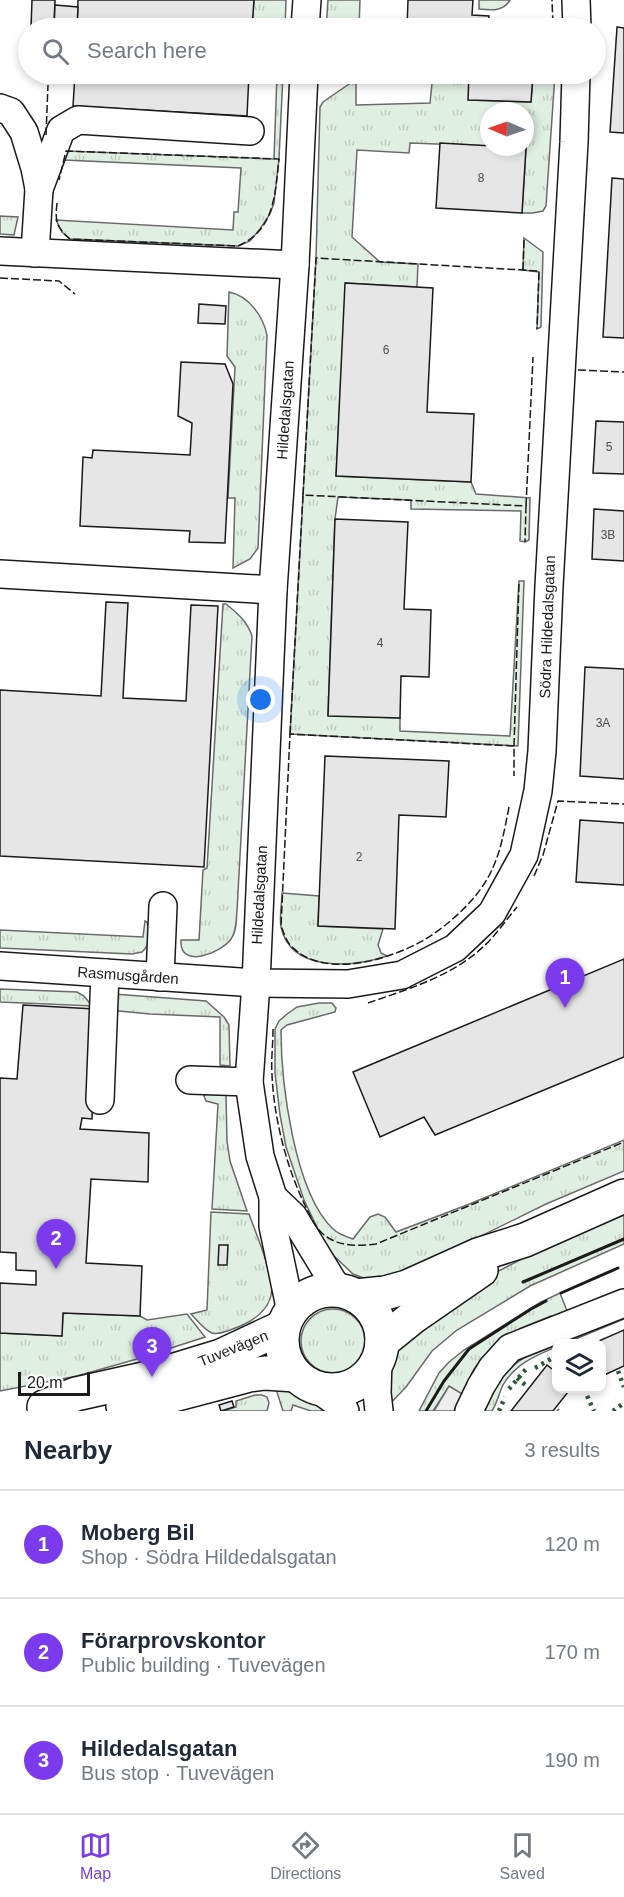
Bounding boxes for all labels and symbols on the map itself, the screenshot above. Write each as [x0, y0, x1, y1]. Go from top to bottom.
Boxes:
north arrow [480, 102, 534, 156]
house number: 8 [478, 171, 485, 185]
house number: 6 [383, 343, 390, 357]
street label: Hildedalsgatan [273, 360, 297, 460]
house number: 5 [606, 440, 613, 454]
house number: 3B [601, 528, 615, 542]
street label: Södra Hildedalsgatan [536, 555, 558, 699]
house number: 4 [377, 636, 384, 650]
your location [246, 685, 275, 714]
house number: 3A [596, 716, 610, 730]
street label: Hildedalsgatan [248, 845, 270, 945]
house number: 2 [356, 850, 363, 864]
pin: 1 [546, 958, 584, 1008]
street label: Rasmusgården [77, 963, 179, 987]
pin: 2 [36, 1220, 76, 1269]
street label: Tuvevägen [196, 1326, 270, 1370]
pin: 3 [132, 1328, 172, 1377]
scale bar [18, 1369, 90, 1396]

